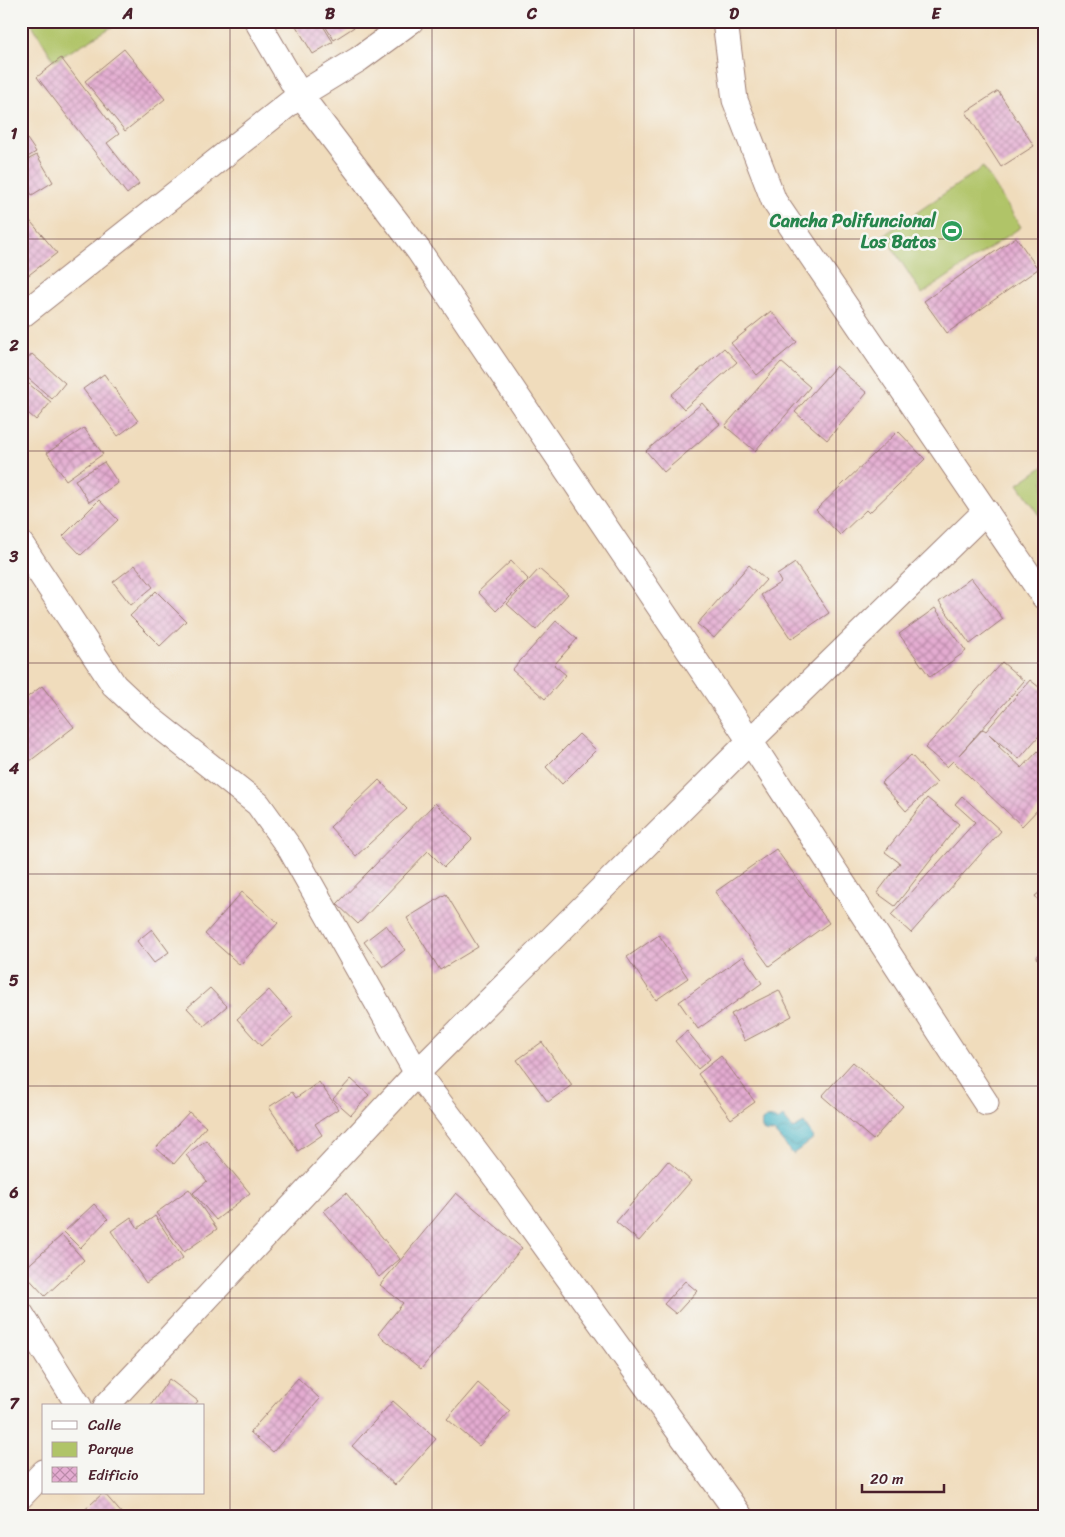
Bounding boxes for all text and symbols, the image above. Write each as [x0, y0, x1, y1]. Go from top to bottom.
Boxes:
text: A [122, 0, 133, 28]
text: B [325, 0, 336, 28]
text: C [526, 0, 538, 28]
text: D [729, 0, 739, 28]
text: E [932, 0, 942, 28]
text: 1 [11, 119, 18, 148]
place label: Cancha Polifuncional Los Batos [769, 205, 937, 258]
sports icon: Cancha Polifuncional Los Batos [940, 219, 964, 243]
text: 2 [8, 331, 19, 360]
text: 3 [9, 542, 19, 571]
text: 4 [8, 754, 19, 783]
text: 5 [9, 966, 19, 995]
text: 6 [8, 1178, 19, 1207]
text: 7 [9, 1389, 20, 1418]
legend [42, 1404, 205, 1494]
text: Calle [88, 1412, 121, 1438]
text: Parque [88, 1436, 133, 1462]
text: Edificio [88, 1462, 139, 1488]
scale bar [862, 1462, 945, 1494]
text: 20 m [870, 1466, 904, 1492]

